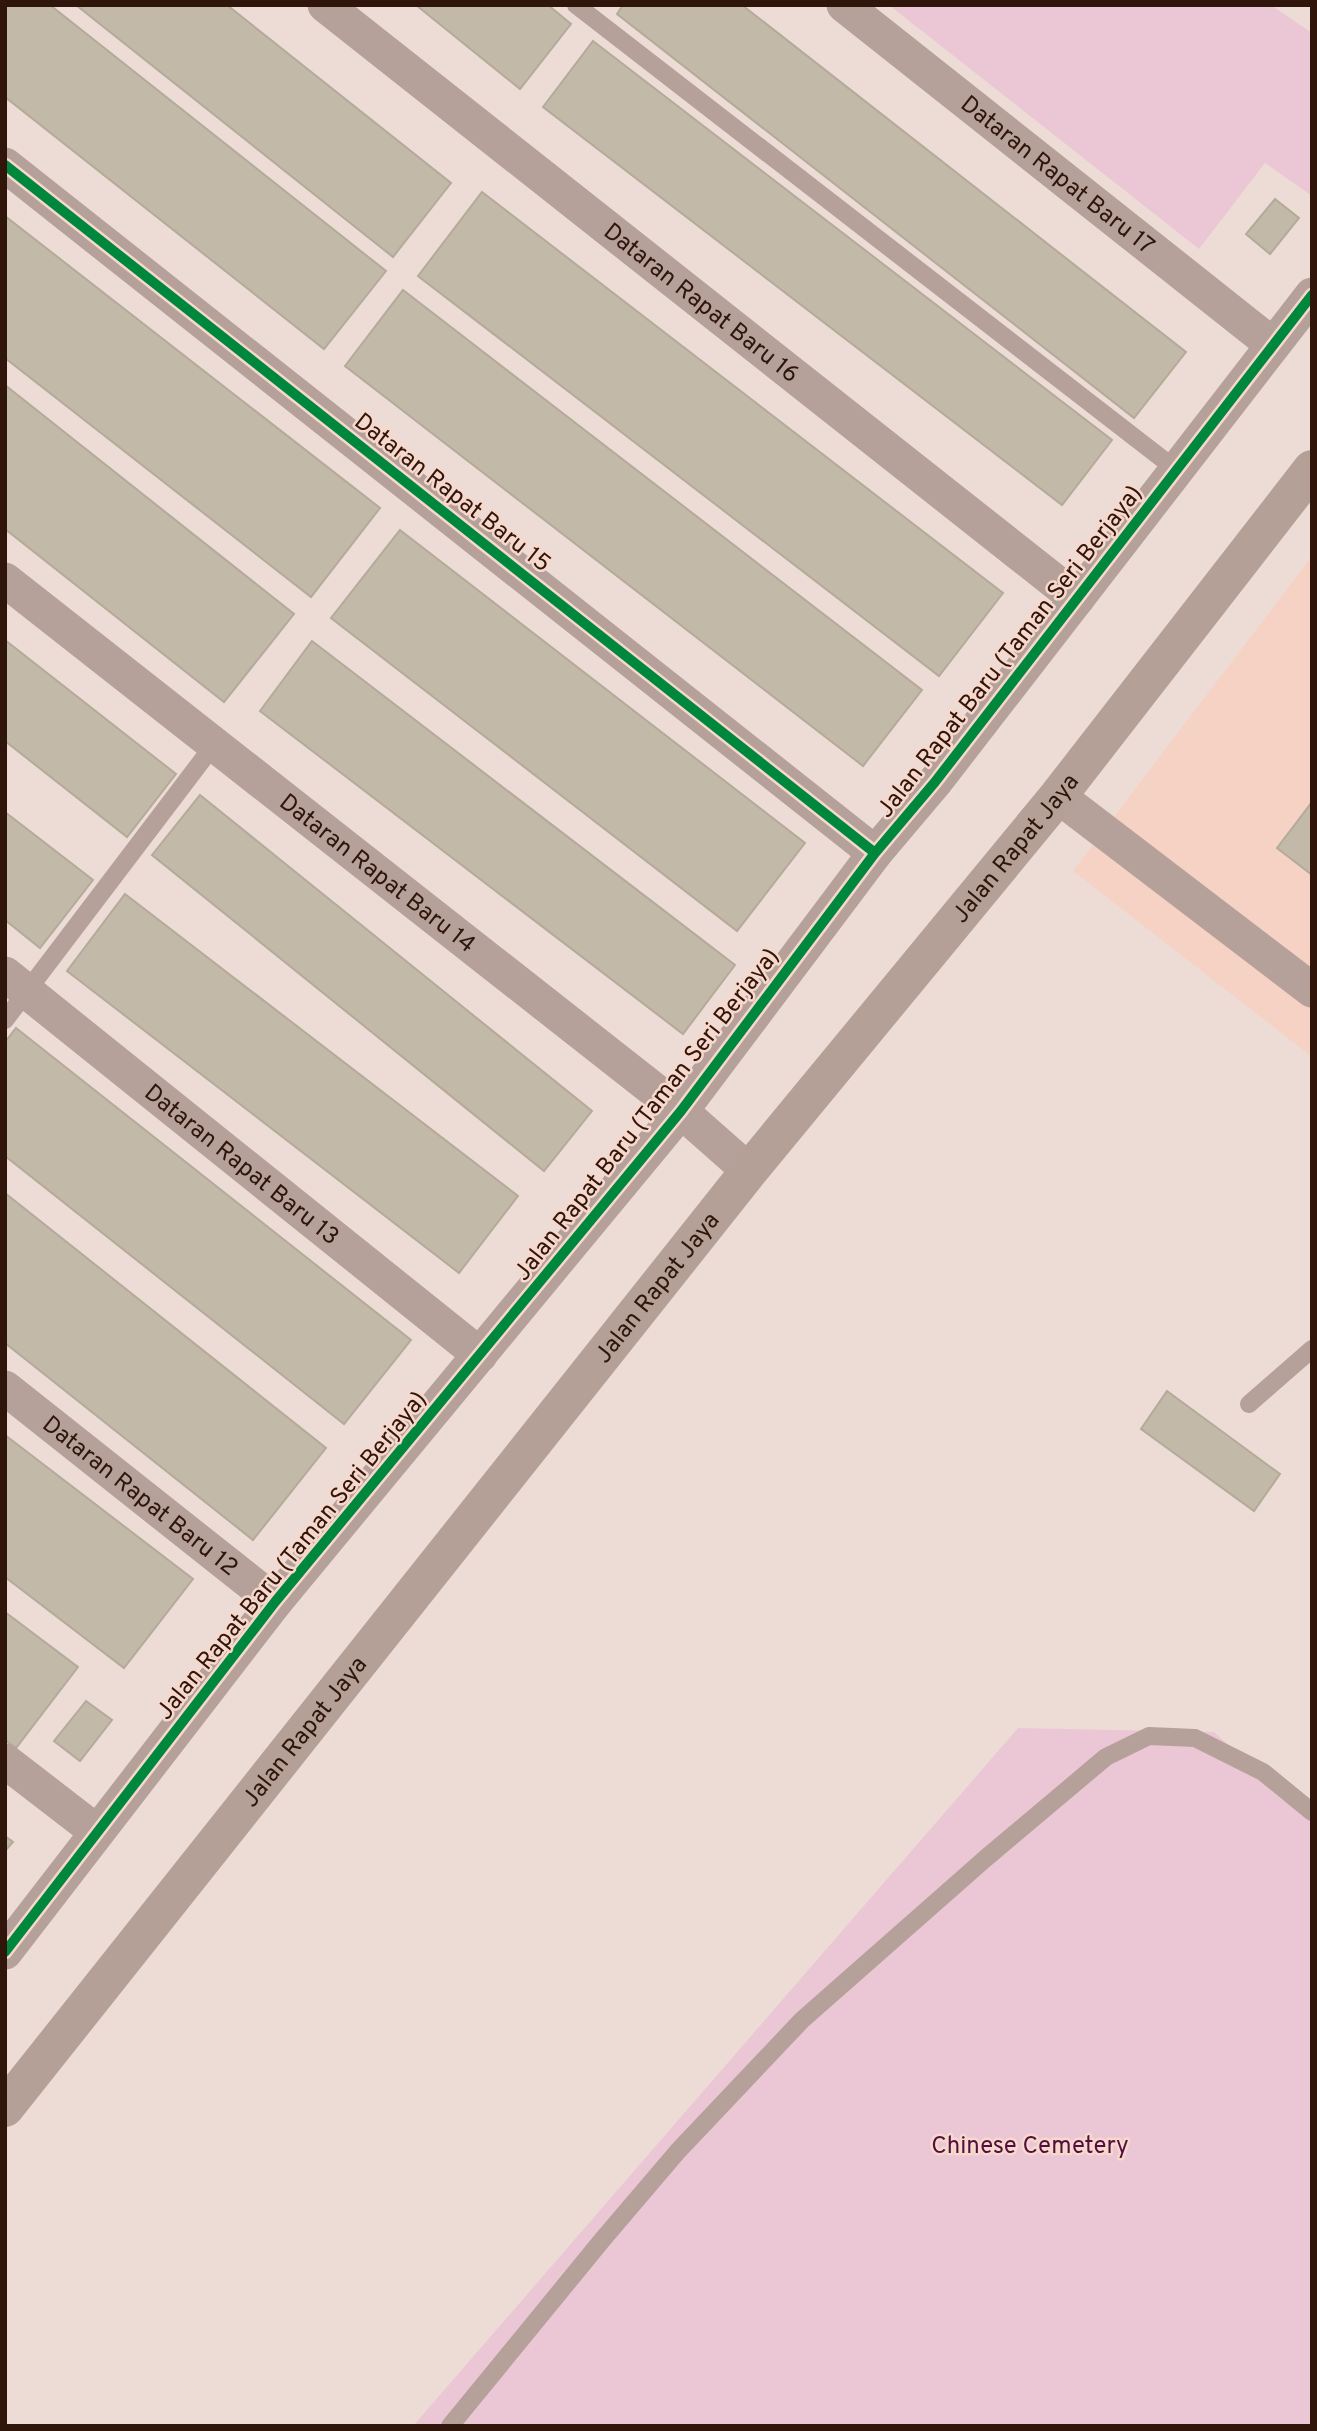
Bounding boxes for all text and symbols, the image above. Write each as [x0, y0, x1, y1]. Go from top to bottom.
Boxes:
street label: Dataran Rapat Baru 17 [954, 90, 1160, 262]
street label: Dataran Rapat Baru 16 [597, 218, 804, 391]
street label: Dataran Rapat Baru 15 [347, 407, 556, 580]
street label: Jalan Rapat Baru (Taman Seri Berjaya) [871, 480, 1150, 825]
street label: Jalan Rapat Jaya [947, 768, 1087, 930]
street label: Dataran Rapat Baru 14 [272, 788, 481, 961]
street label: Jalan Rapat Baru (Taman Seri Berjaya) [508, 943, 787, 1288]
street label: Dataran Rapat Baru 13 [137, 1079, 344, 1253]
street label: Jalan Rapat Jaya [589, 1207, 727, 1370]
street label: Jalan Rapat Baru (Taman Seri Berjaya) [151, 1386, 435, 1727]
street label: Dataran Rapat Baru 12 [35, 1410, 243, 1584]
street label: Jalan Rapat Jaya [237, 1651, 375, 1814]
park label: Chinese Cemetery [931, 2132, 1129, 2162]

